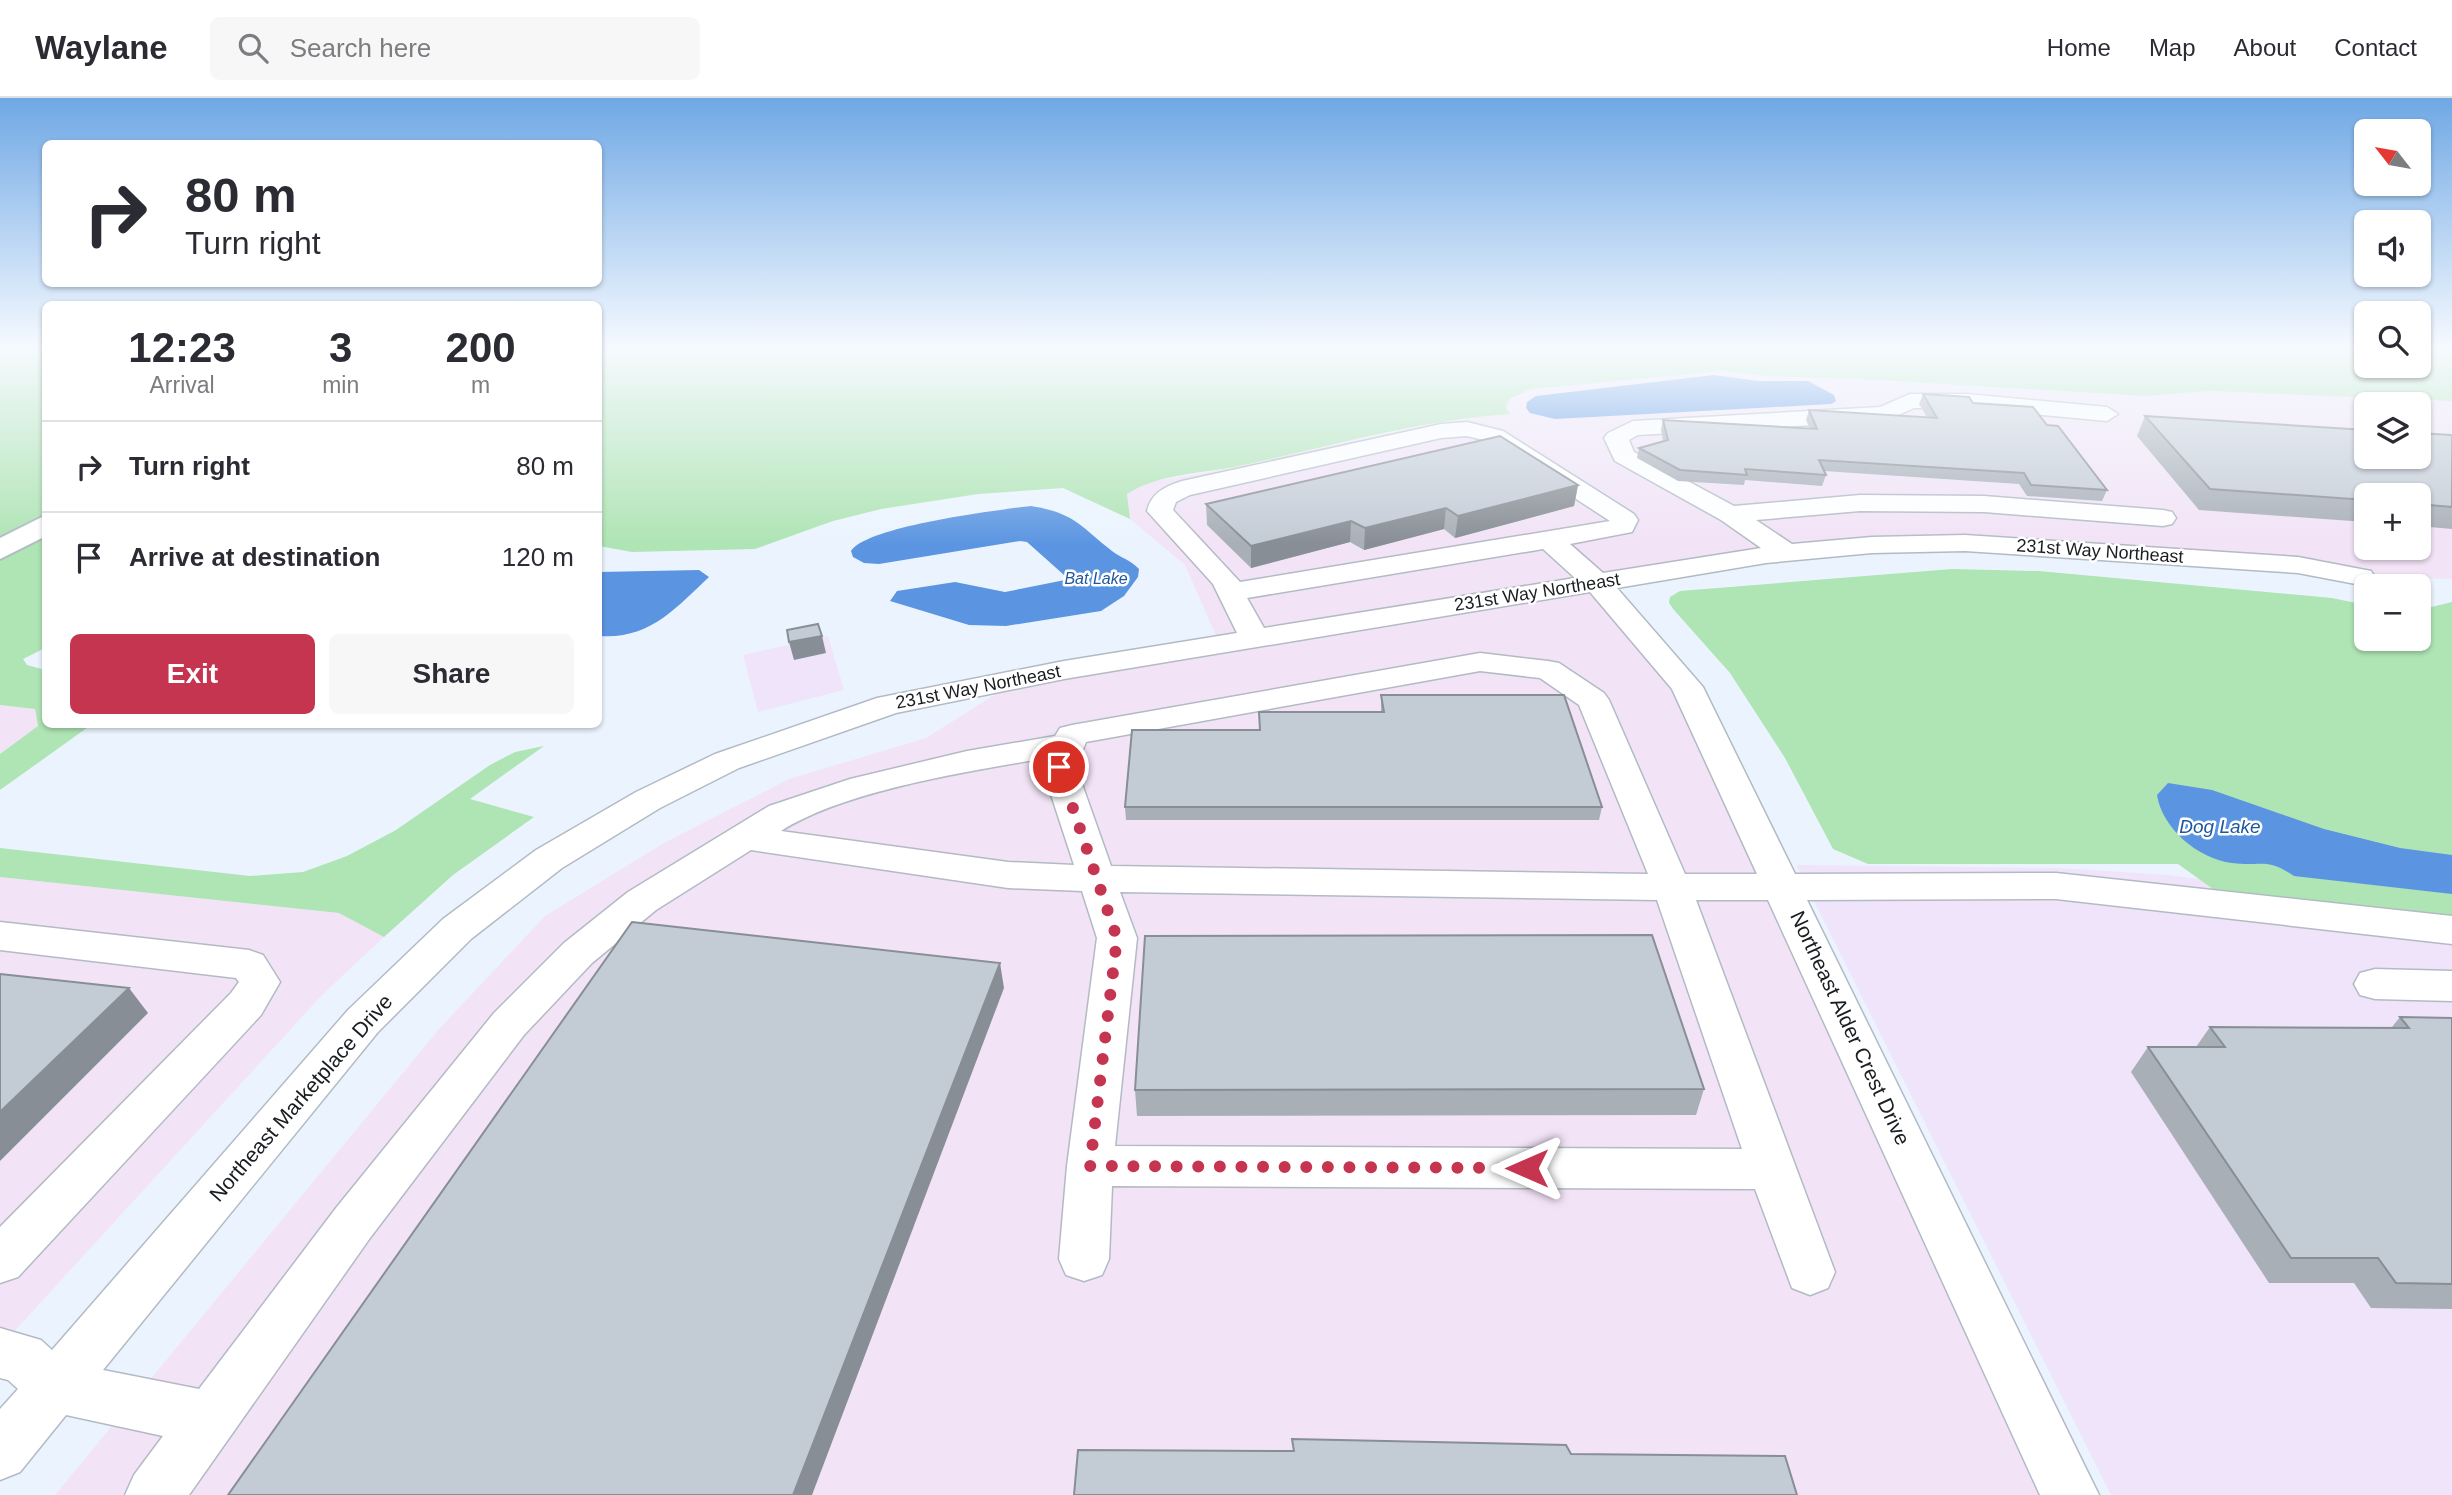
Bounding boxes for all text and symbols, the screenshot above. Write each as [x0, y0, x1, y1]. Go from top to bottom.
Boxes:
search box [210, 17, 700, 80]
text: Waylane [35, 29, 168, 66]
icon: search [234, 29, 272, 67]
text: Search here [290, 33, 431, 63]
text: Home [2047, 34, 2111, 61]
text: Map [2149, 34, 2196, 61]
text: About [2234, 34, 2296, 61]
text: Contact [2334, 34, 2417, 61]
north arrow [2354, 119, 2431, 196]
map controls [2354, 119, 2431, 651]
icon: right [70, 168, 161, 259]
text: 80 m [185, 168, 297, 222]
button: sound [2354, 210, 2431, 287]
text: Turn right [185, 225, 321, 261]
button: search [2354, 301, 2431, 378]
text: 12:23 [128, 324, 236, 371]
text: 3 [329, 324, 352, 371]
text: 200 [446, 324, 516, 371]
text: Arrival [149, 372, 215, 398]
text: min [322, 372, 359, 398]
text: m [471, 372, 490, 398]
button: layers [2354, 392, 2431, 469]
icon: right [70, 448, 108, 486]
text: Turn right [129, 451, 250, 481]
text: 80 m [516, 451, 574, 481]
button: + [2354, 483, 2431, 560]
street label: 231st Way Northeast [2016, 535, 2184, 567]
icon: arrive [70, 539, 108, 577]
text: Arrive at destination [129, 542, 380, 572]
text: 120 m [502, 542, 574, 572]
street label: 231st Way Northeast [1453, 569, 1621, 615]
water label: Bat Lake [1064, 570, 1128, 587]
button: − [2354, 574, 2431, 651]
button: Exit [70, 634, 315, 714]
button: Share [329, 634, 574, 714]
street label: 231st Way Northeast [894, 661, 1062, 713]
pin [1029, 737, 1089, 797]
icon: arrive [1040, 748, 1078, 786]
water label: Dog Lake [2179, 816, 2261, 837]
street label: Northeast Alder Crest Drive [1786, 907, 1915, 1148]
street label: Northeast Marketplace Drive [205, 990, 397, 1206]
position arrow [1490, 1131, 1564, 1205]

